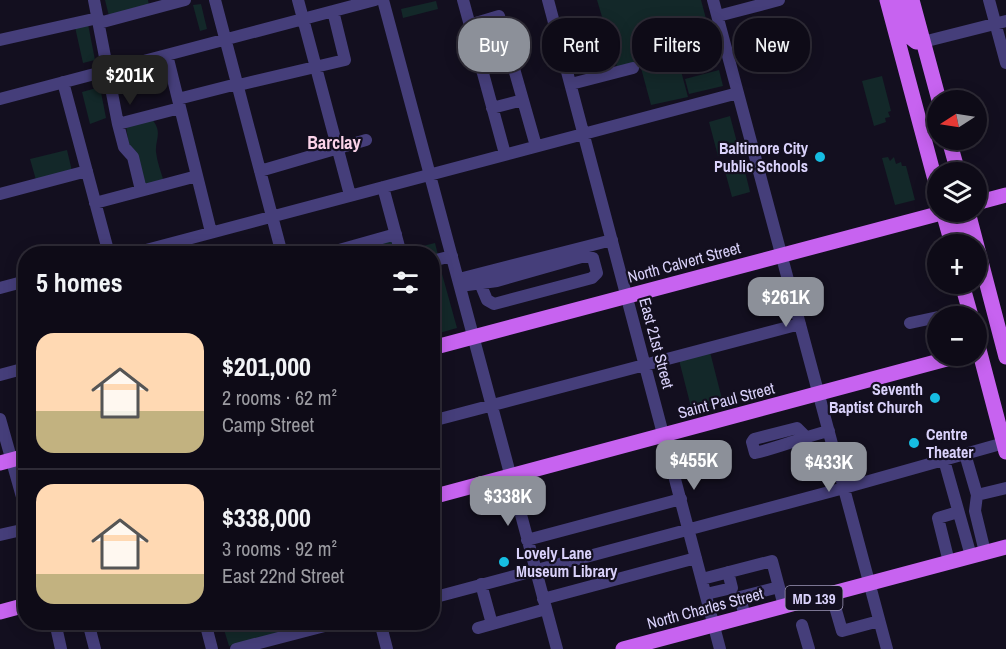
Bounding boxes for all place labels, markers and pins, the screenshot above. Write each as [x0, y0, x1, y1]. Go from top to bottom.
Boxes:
pin: $201K [88, 55, 172, 106]
place label: Baltimore City Public Schools [714, 137, 809, 177]
marker: Baltimore City Public Schools [813, 150, 827, 164]
pin: $261K [744, 277, 828, 328]
place label: Seventh Baptist Church [829, 378, 923, 418]
marker: Seventh Baptist Church [928, 391, 942, 405]
place label: Centre Theater [926, 423, 974, 463]
marker: Centre Theater [907, 436, 921, 450]
pin: $455K [652, 440, 736, 491]
pin: $433K [787, 442, 871, 493]
pin: $338K [466, 476, 550, 527]
place label: Lovely Lane Museum Library [516, 542, 618, 582]
marker: Lovely Lane Museum Library [497, 555, 511, 569]

